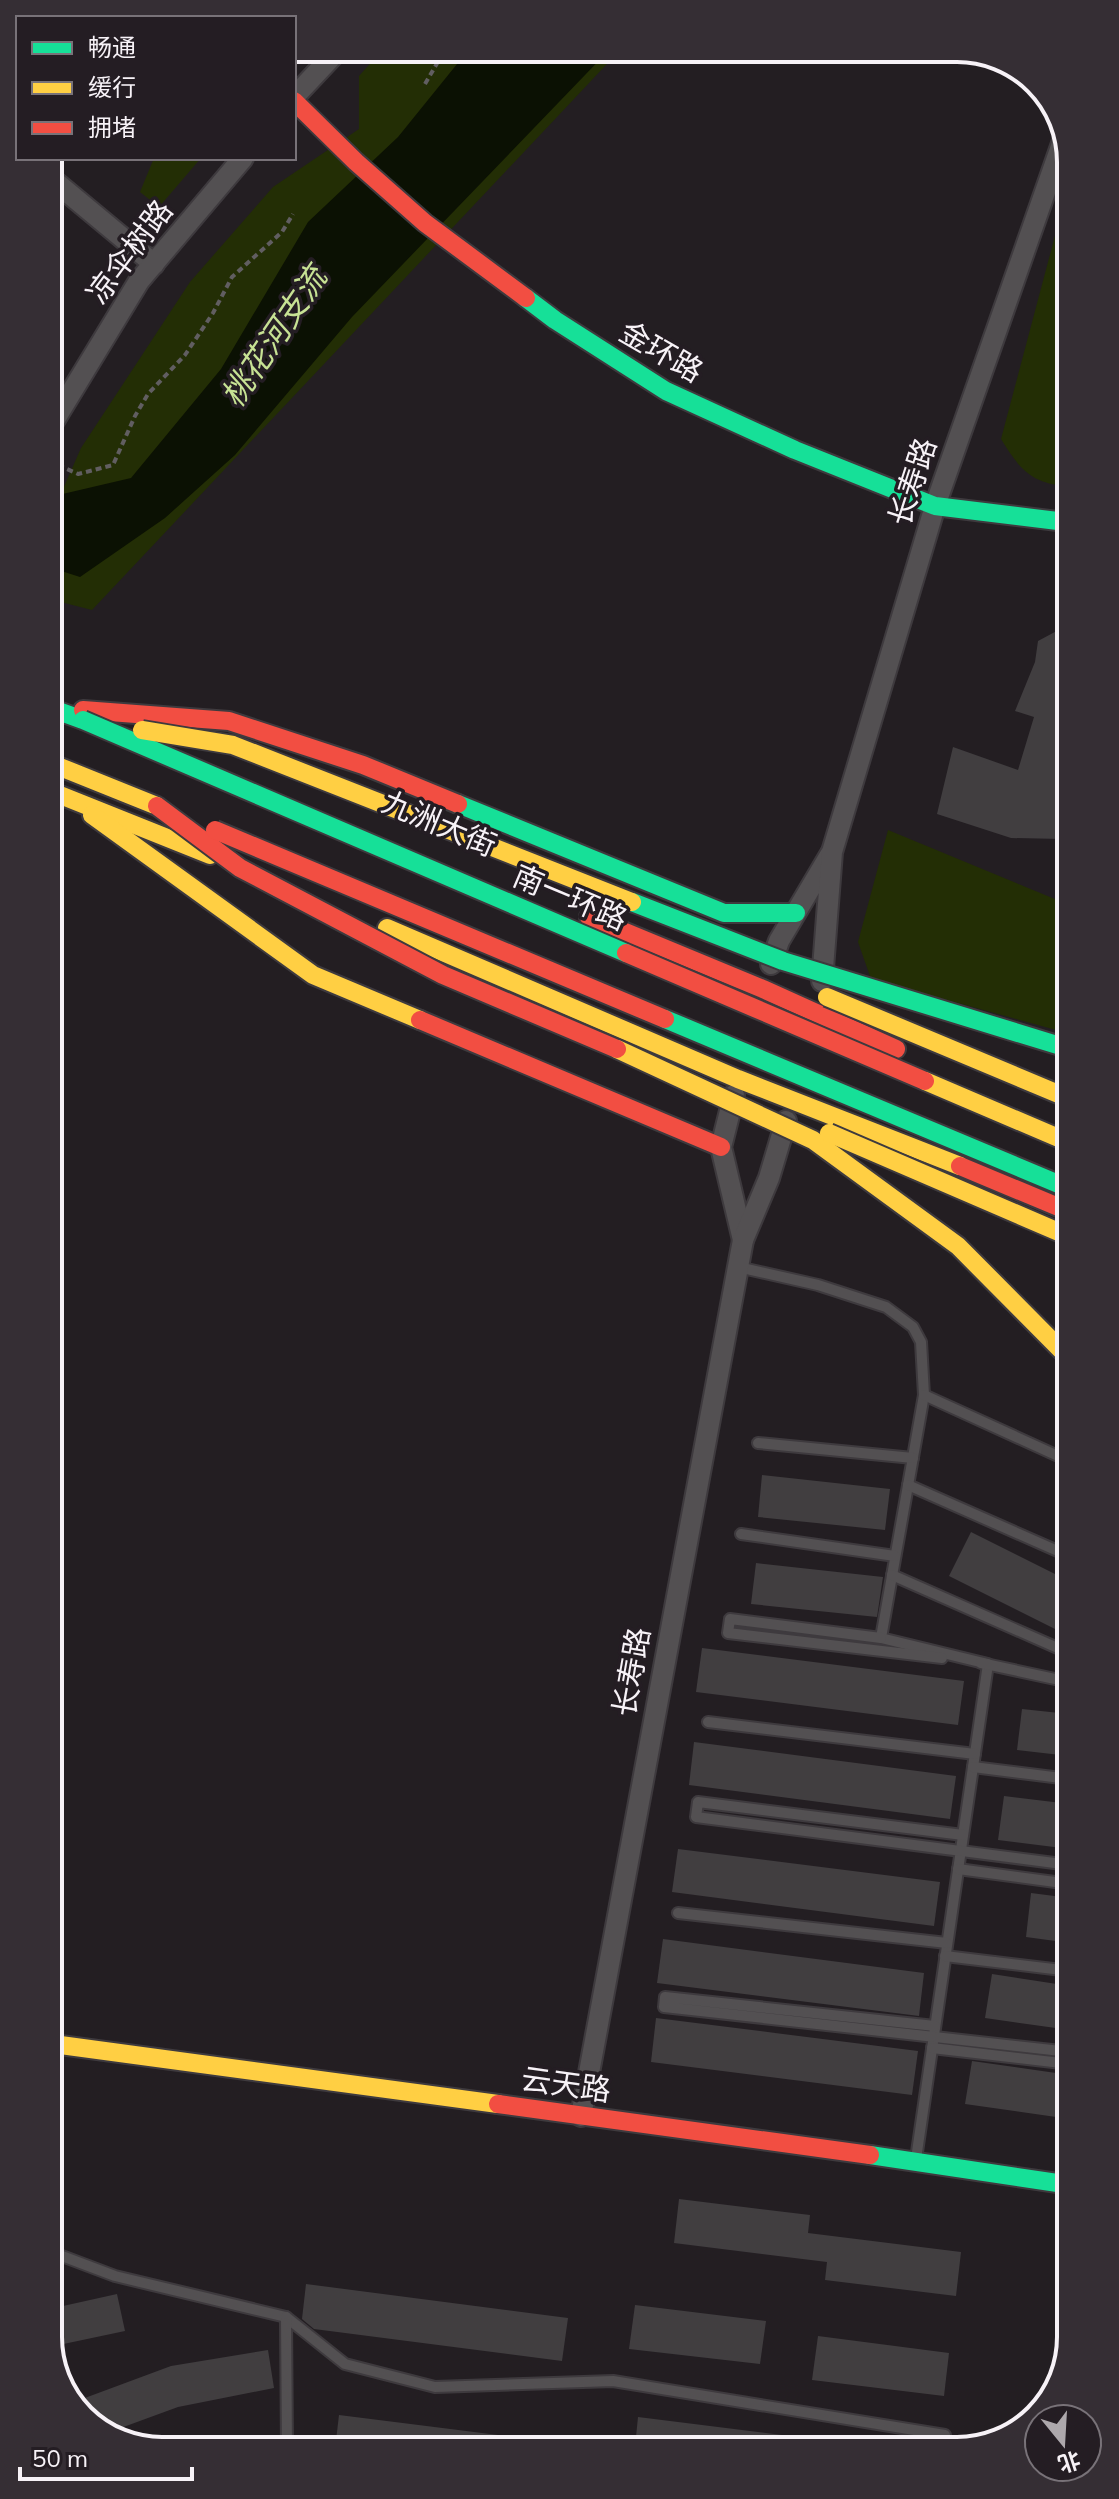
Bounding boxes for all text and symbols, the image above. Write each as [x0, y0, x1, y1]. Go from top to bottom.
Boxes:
legend [16, 16, 296, 160]
text: 畅通 [88, 32, 136, 62]
text: 缓行 [88, 72, 136, 102]
text: 拥堵 [88, 112, 136, 142]
street label: 凉伞树路 [78, 192, 180, 311]
water label: 桃花河支流 [212, 256, 337, 414]
street label: 金环路 [613, 312, 710, 390]
street label: 长寿路 [880, 433, 944, 530]
street label: 九洲大街 [377, 782, 502, 864]
street label: 南一环路 [508, 856, 633, 938]
street label: 长寿路 [604, 1624, 658, 1719]
street label: 云天路 [519, 2059, 613, 2109]
north arrow [1023, 2403, 1103, 2483]
scale bar [20, 2431, 192, 2481]
text: 50 m [32, 2443, 88, 2473]
text: 北 [1054, 2445, 1084, 2479]

